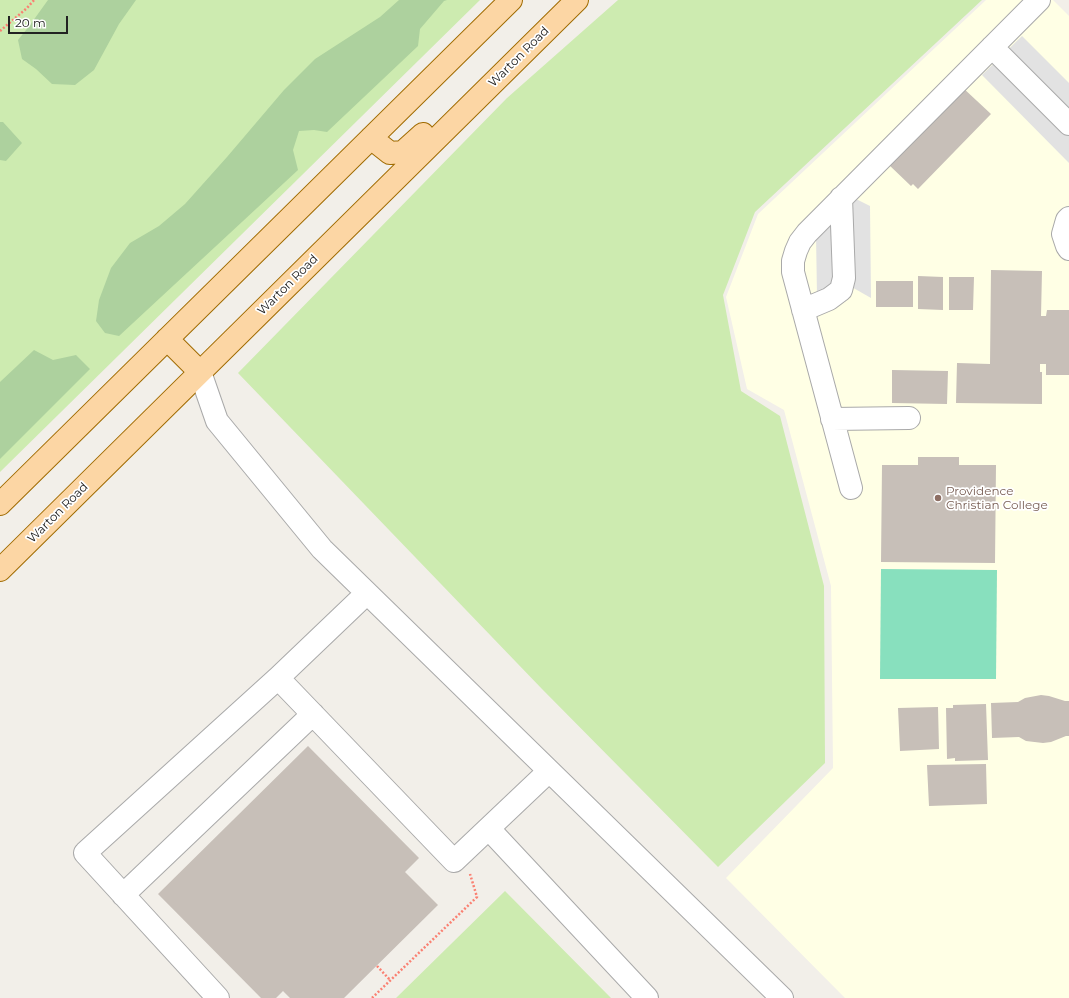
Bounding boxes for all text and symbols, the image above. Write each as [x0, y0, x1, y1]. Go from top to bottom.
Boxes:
scale bar [10, 8, 70, 34]
text: 20 m [15, 15, 46, 30]
street label: Warton Road [486, 24, 552, 90]
street label: Warton Road [255, 252, 321, 318]
street label: Warton Road [25, 480, 91, 546]
place label: Providence Christian College [946, 484, 1048, 512]
marker: Providence Christian College [933, 493, 943, 503]

